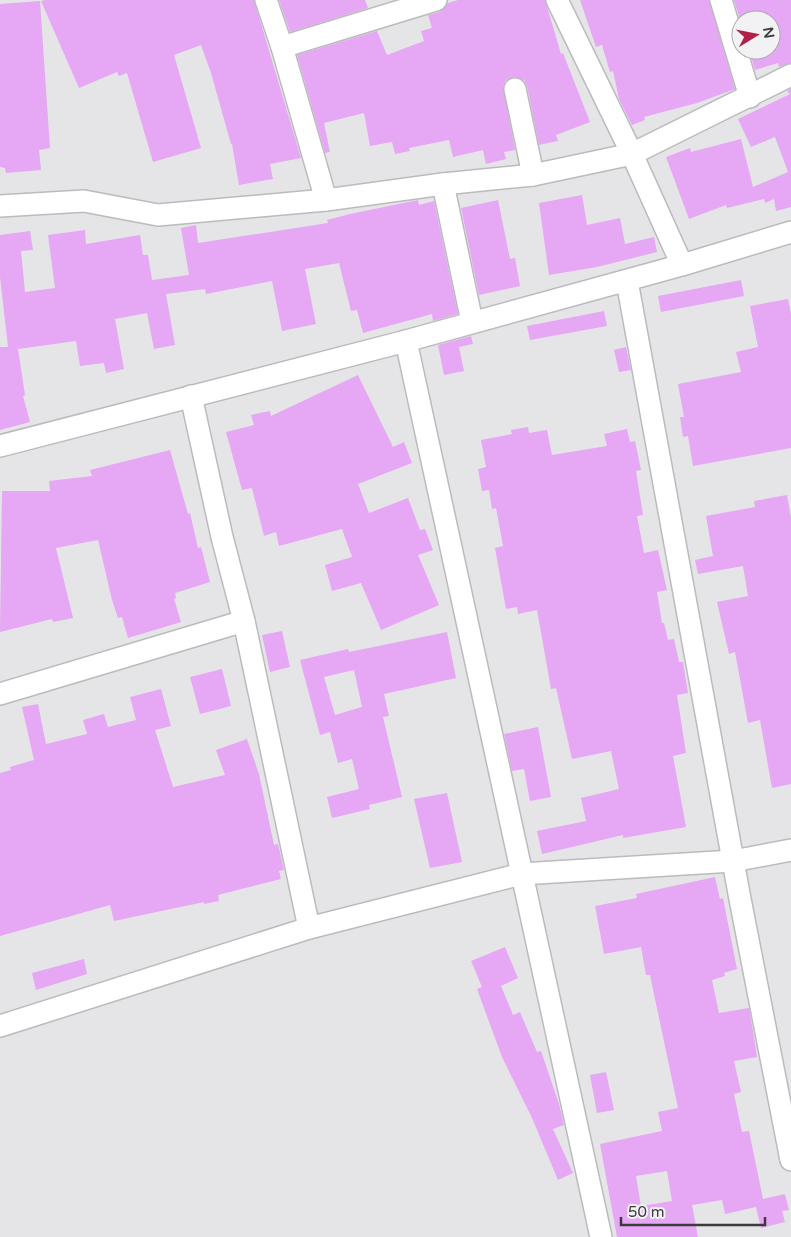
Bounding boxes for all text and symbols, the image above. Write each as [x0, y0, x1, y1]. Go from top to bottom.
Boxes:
north arrow [731, 10, 781, 60]
text: N [759, 26, 778, 40]
scale bar [621, 1194, 765, 1226]
text: 50 m [628, 1203, 665, 1221]

